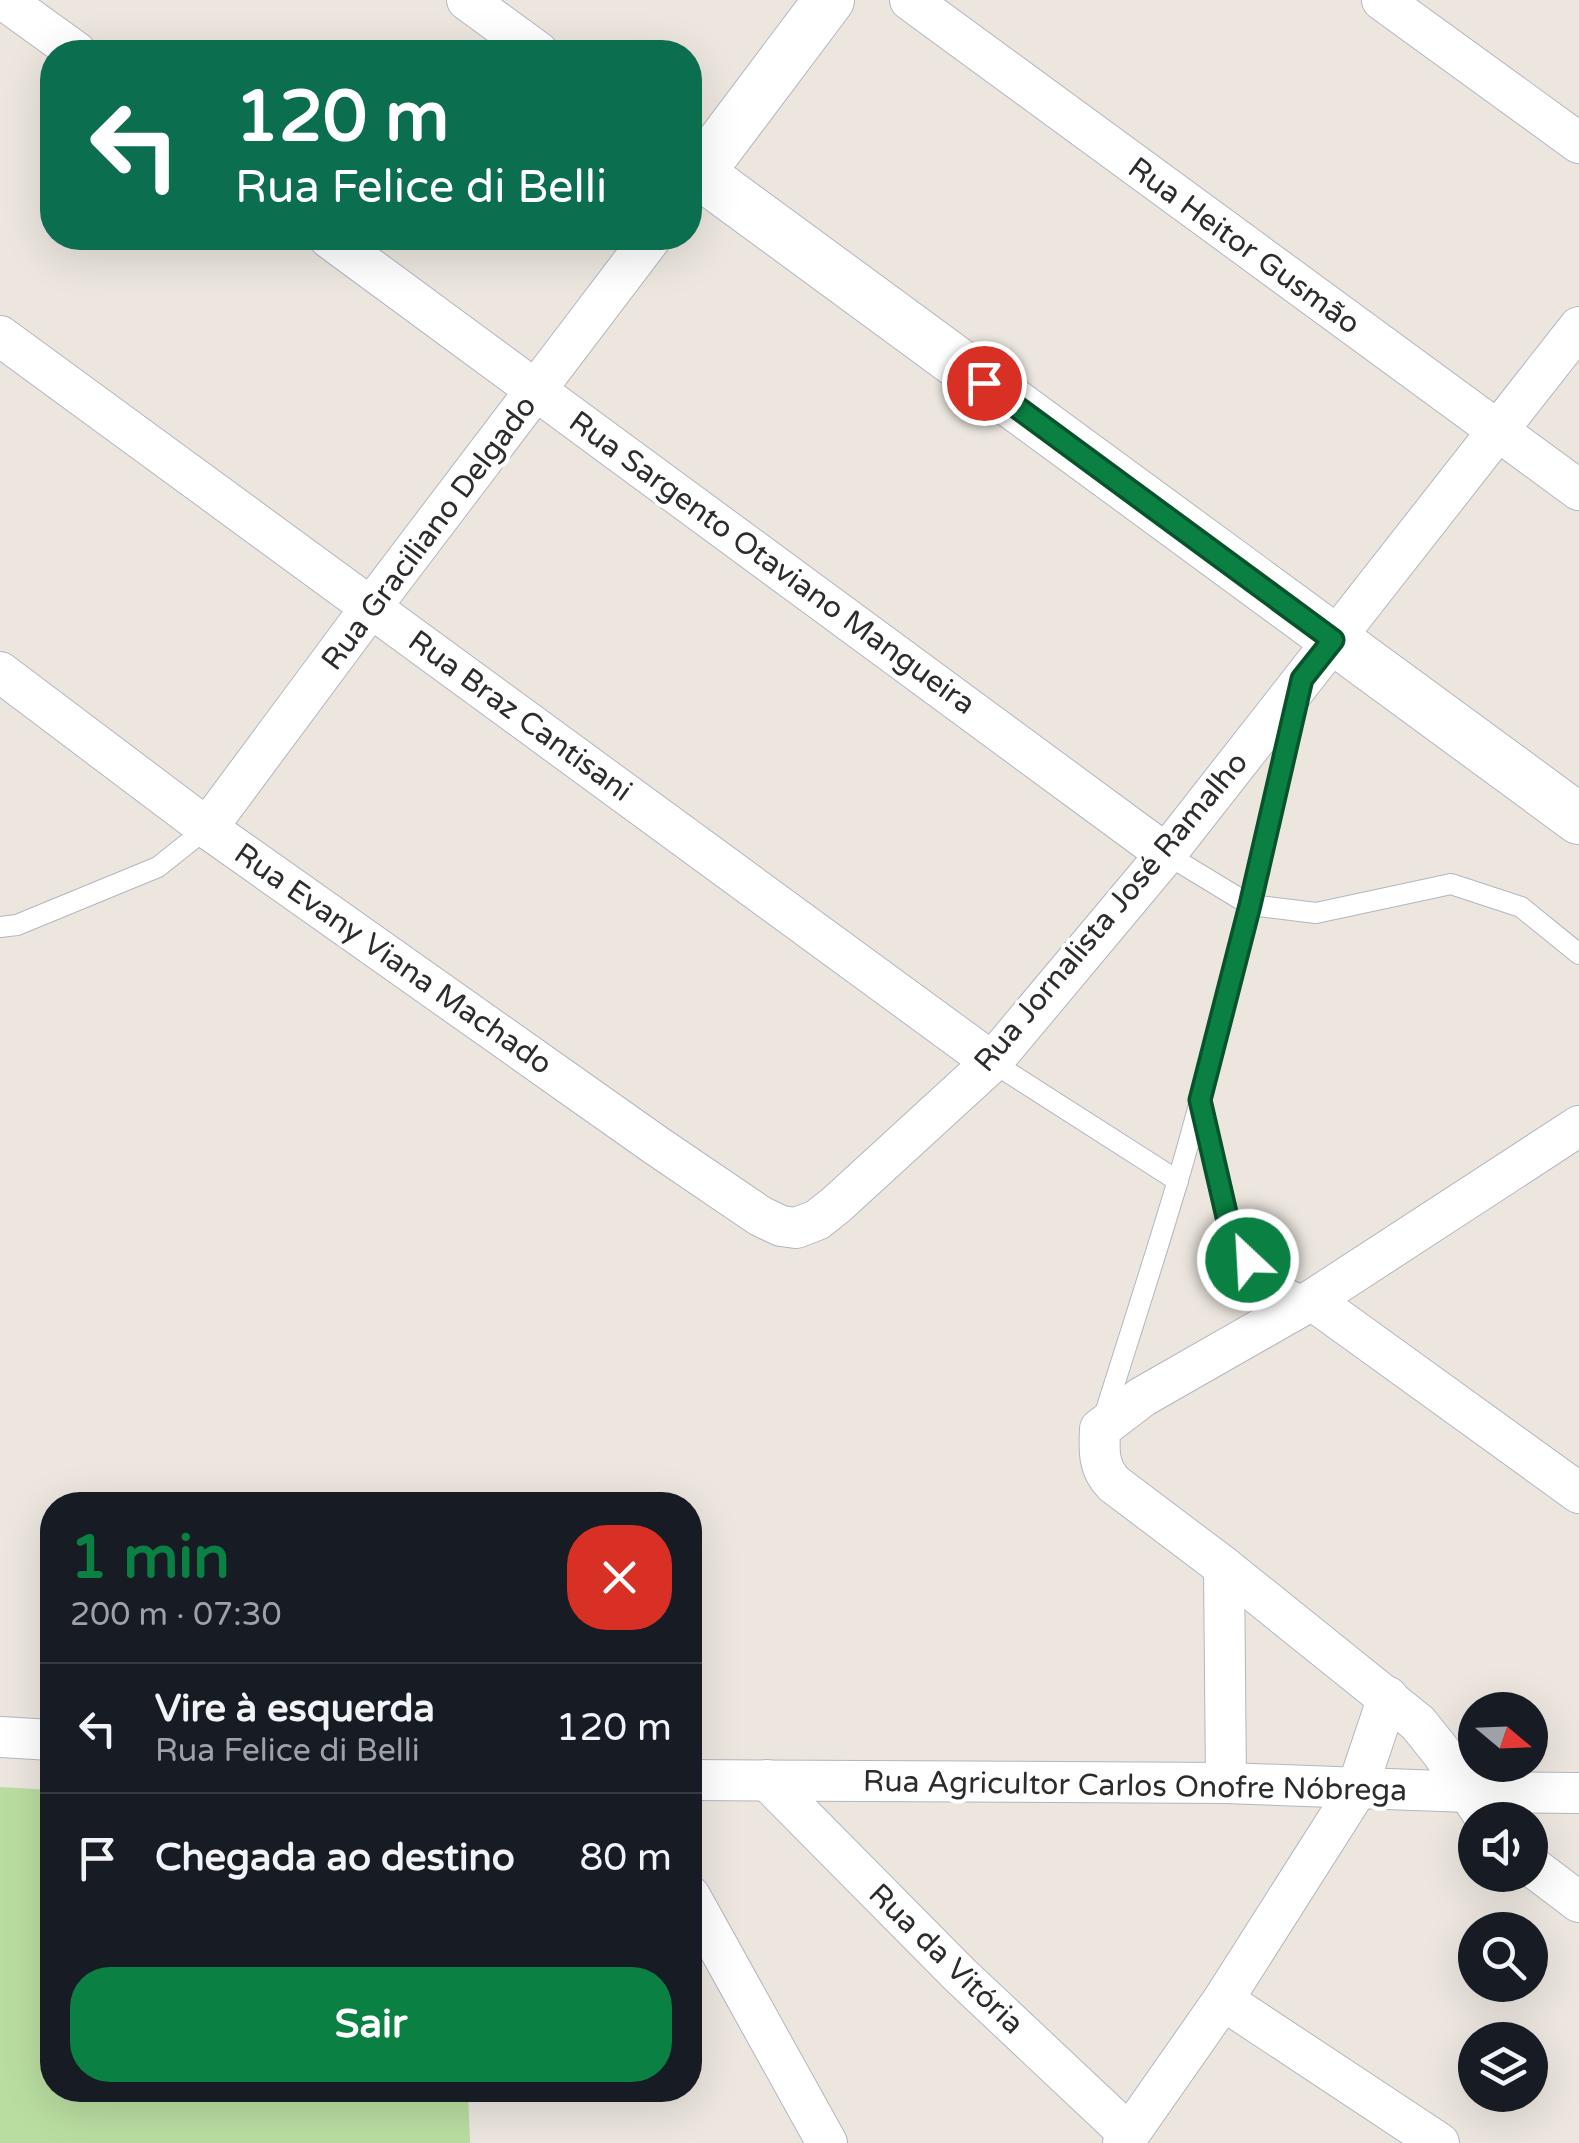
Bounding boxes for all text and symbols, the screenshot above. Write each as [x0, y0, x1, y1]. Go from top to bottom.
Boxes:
text: 120 m [235, 76, 449, 160]
icon: left [70, 80, 200, 210]
street label: Rua Heitor Gusmão [1121, 149, 1367, 343]
text: Rua Felice di Belli [235, 161, 607, 215]
pin [942, 341, 1027, 426]
icon: arrive [957, 356, 1012, 411]
street label: Rua Graciliano Delgado [314, 388, 544, 678]
street label: Rua Sargento Otaviano Mangueira [562, 403, 982, 723]
street label: Rua Braz Cantisani [401, 622, 639, 810]
street label: Rua Jornalista José Ramalho [966, 744, 1256, 1080]
street label: Rua Evany Viana Machado [227, 835, 559, 1083]
position arrow [1196, 1208, 1300, 1312]
text: 1 min [70, 1522, 230, 1594]
button: close [567, 1525, 672, 1630]
text: 200 m · 07:30 [70, 1596, 282, 1634]
text: Vire à esquerda [155, 1686, 435, 1732]
north arrow [1458, 1692, 1548, 1782]
map controls [1458, 1692, 1548, 2112]
icon: left [70, 1701, 125, 1756]
text: 120 m [556, 1705, 672, 1751]
text: Rua Felice di Belli [155, 1732, 420, 1770]
street label: Rua Agricultor Carlos Onofre Nóbrega [863, 1763, 1407, 1809]
button: sound [1458, 1802, 1548, 1892]
icon: arrive [70, 1831, 125, 1886]
text: Chegada ao destino [155, 1835, 515, 1881]
text: 80 m [580, 1835, 672, 1881]
street label: Rua da Vitória [861, 1876, 1031, 2042]
button: search [1458, 1912, 1548, 2002]
button: Sair [70, 1967, 672, 2082]
button: layers [1458, 2022, 1548, 2112]

